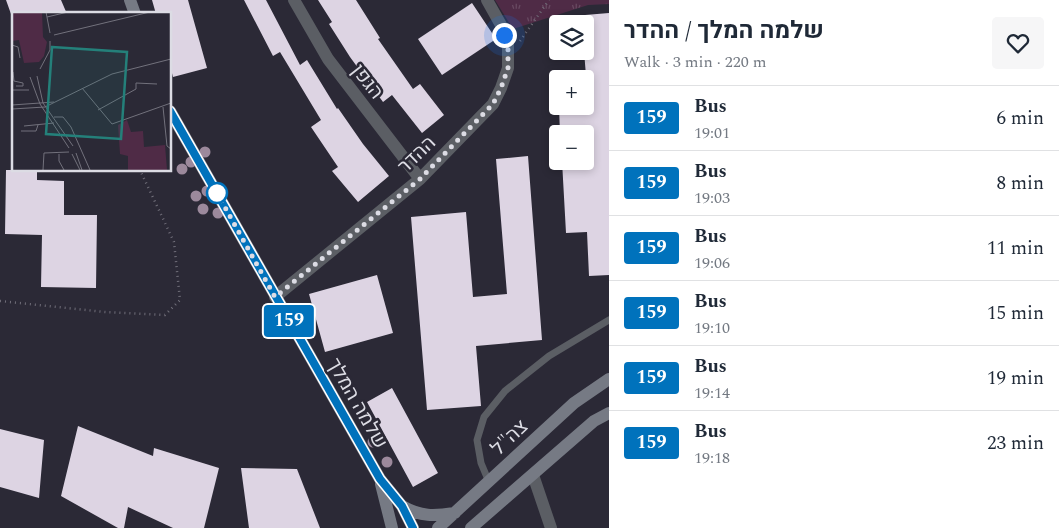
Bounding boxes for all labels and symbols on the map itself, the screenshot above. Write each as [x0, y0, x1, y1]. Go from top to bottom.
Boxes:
inset map [12, 12, 171, 171]
your location [492, 23, 517, 48]
street label: הגפן [344, 57, 391, 106]
street label: ההדר [391, 129, 443, 181]
unlabelled marker [206, 182, 228, 204]
line badge: 159 [260, 305, 318, 337]
street label: שלמה המלך [319, 353, 395, 454]
street label: צה"ל [484, 412, 535, 463]

